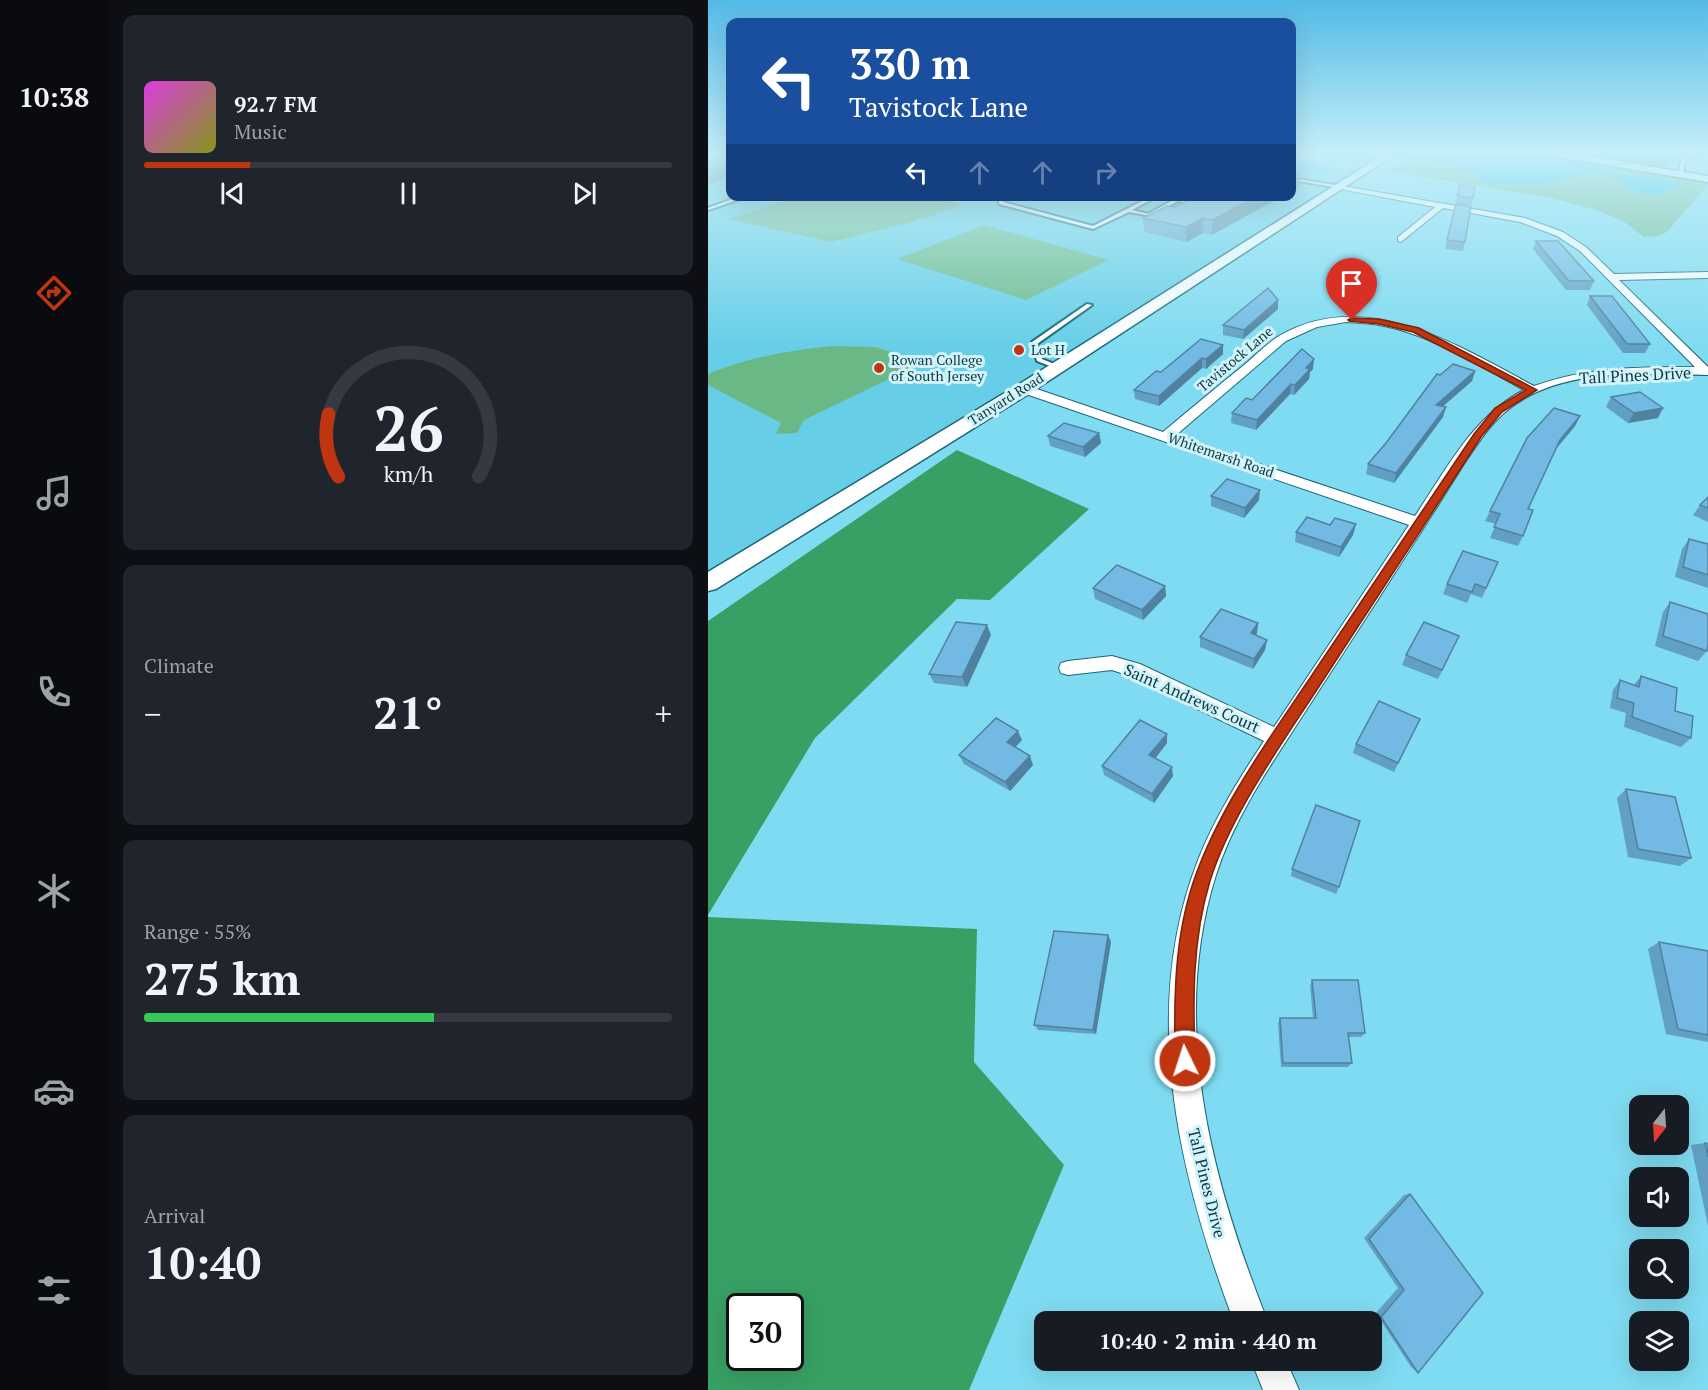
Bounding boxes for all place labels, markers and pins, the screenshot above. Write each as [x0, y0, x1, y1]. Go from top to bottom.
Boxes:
pin [1326, 258, 1377, 320]
place label: Lot H [1031, 340, 1065, 359]
marker: Lot H [1012, 343, 1026, 357]
place label: Rowan College of South Jersey [891, 350, 985, 385]
marker: Rowan College of South Jersey [872, 361, 886, 375]

